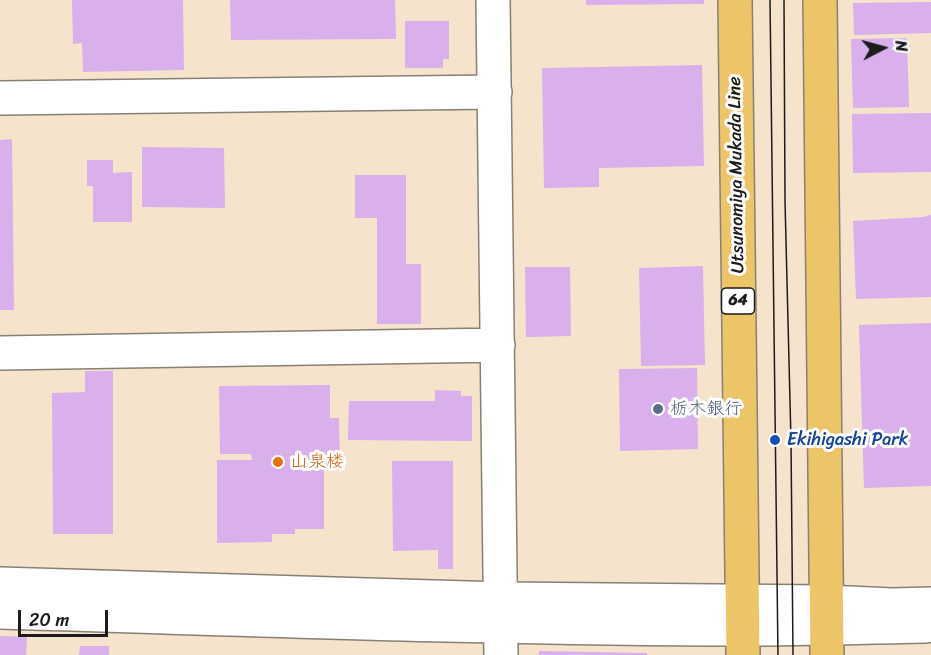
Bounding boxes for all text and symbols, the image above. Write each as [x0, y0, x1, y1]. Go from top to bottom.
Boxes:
north arrow [853, 18, 913, 78]
text: N [886, 39, 916, 53]
street label: Utsunomiya Mukada Line [724, 76, 750, 274]
road number: 64 [722, 288, 754, 314]
place label: 栃木銀行 [670, 398, 742, 420]
marker: 栃木銀行 [651, 402, 665, 416]
place label: Ekihigashi Park [787, 429, 908, 451]
marker: Ekihigashi Park [768, 433, 782, 447]
place label: 山泉楼 [290, 451, 344, 473]
marker: 山泉楼 [271, 455, 285, 469]
scale bar [21, 598, 111, 636]
text: 20 m [29, 604, 69, 636]

